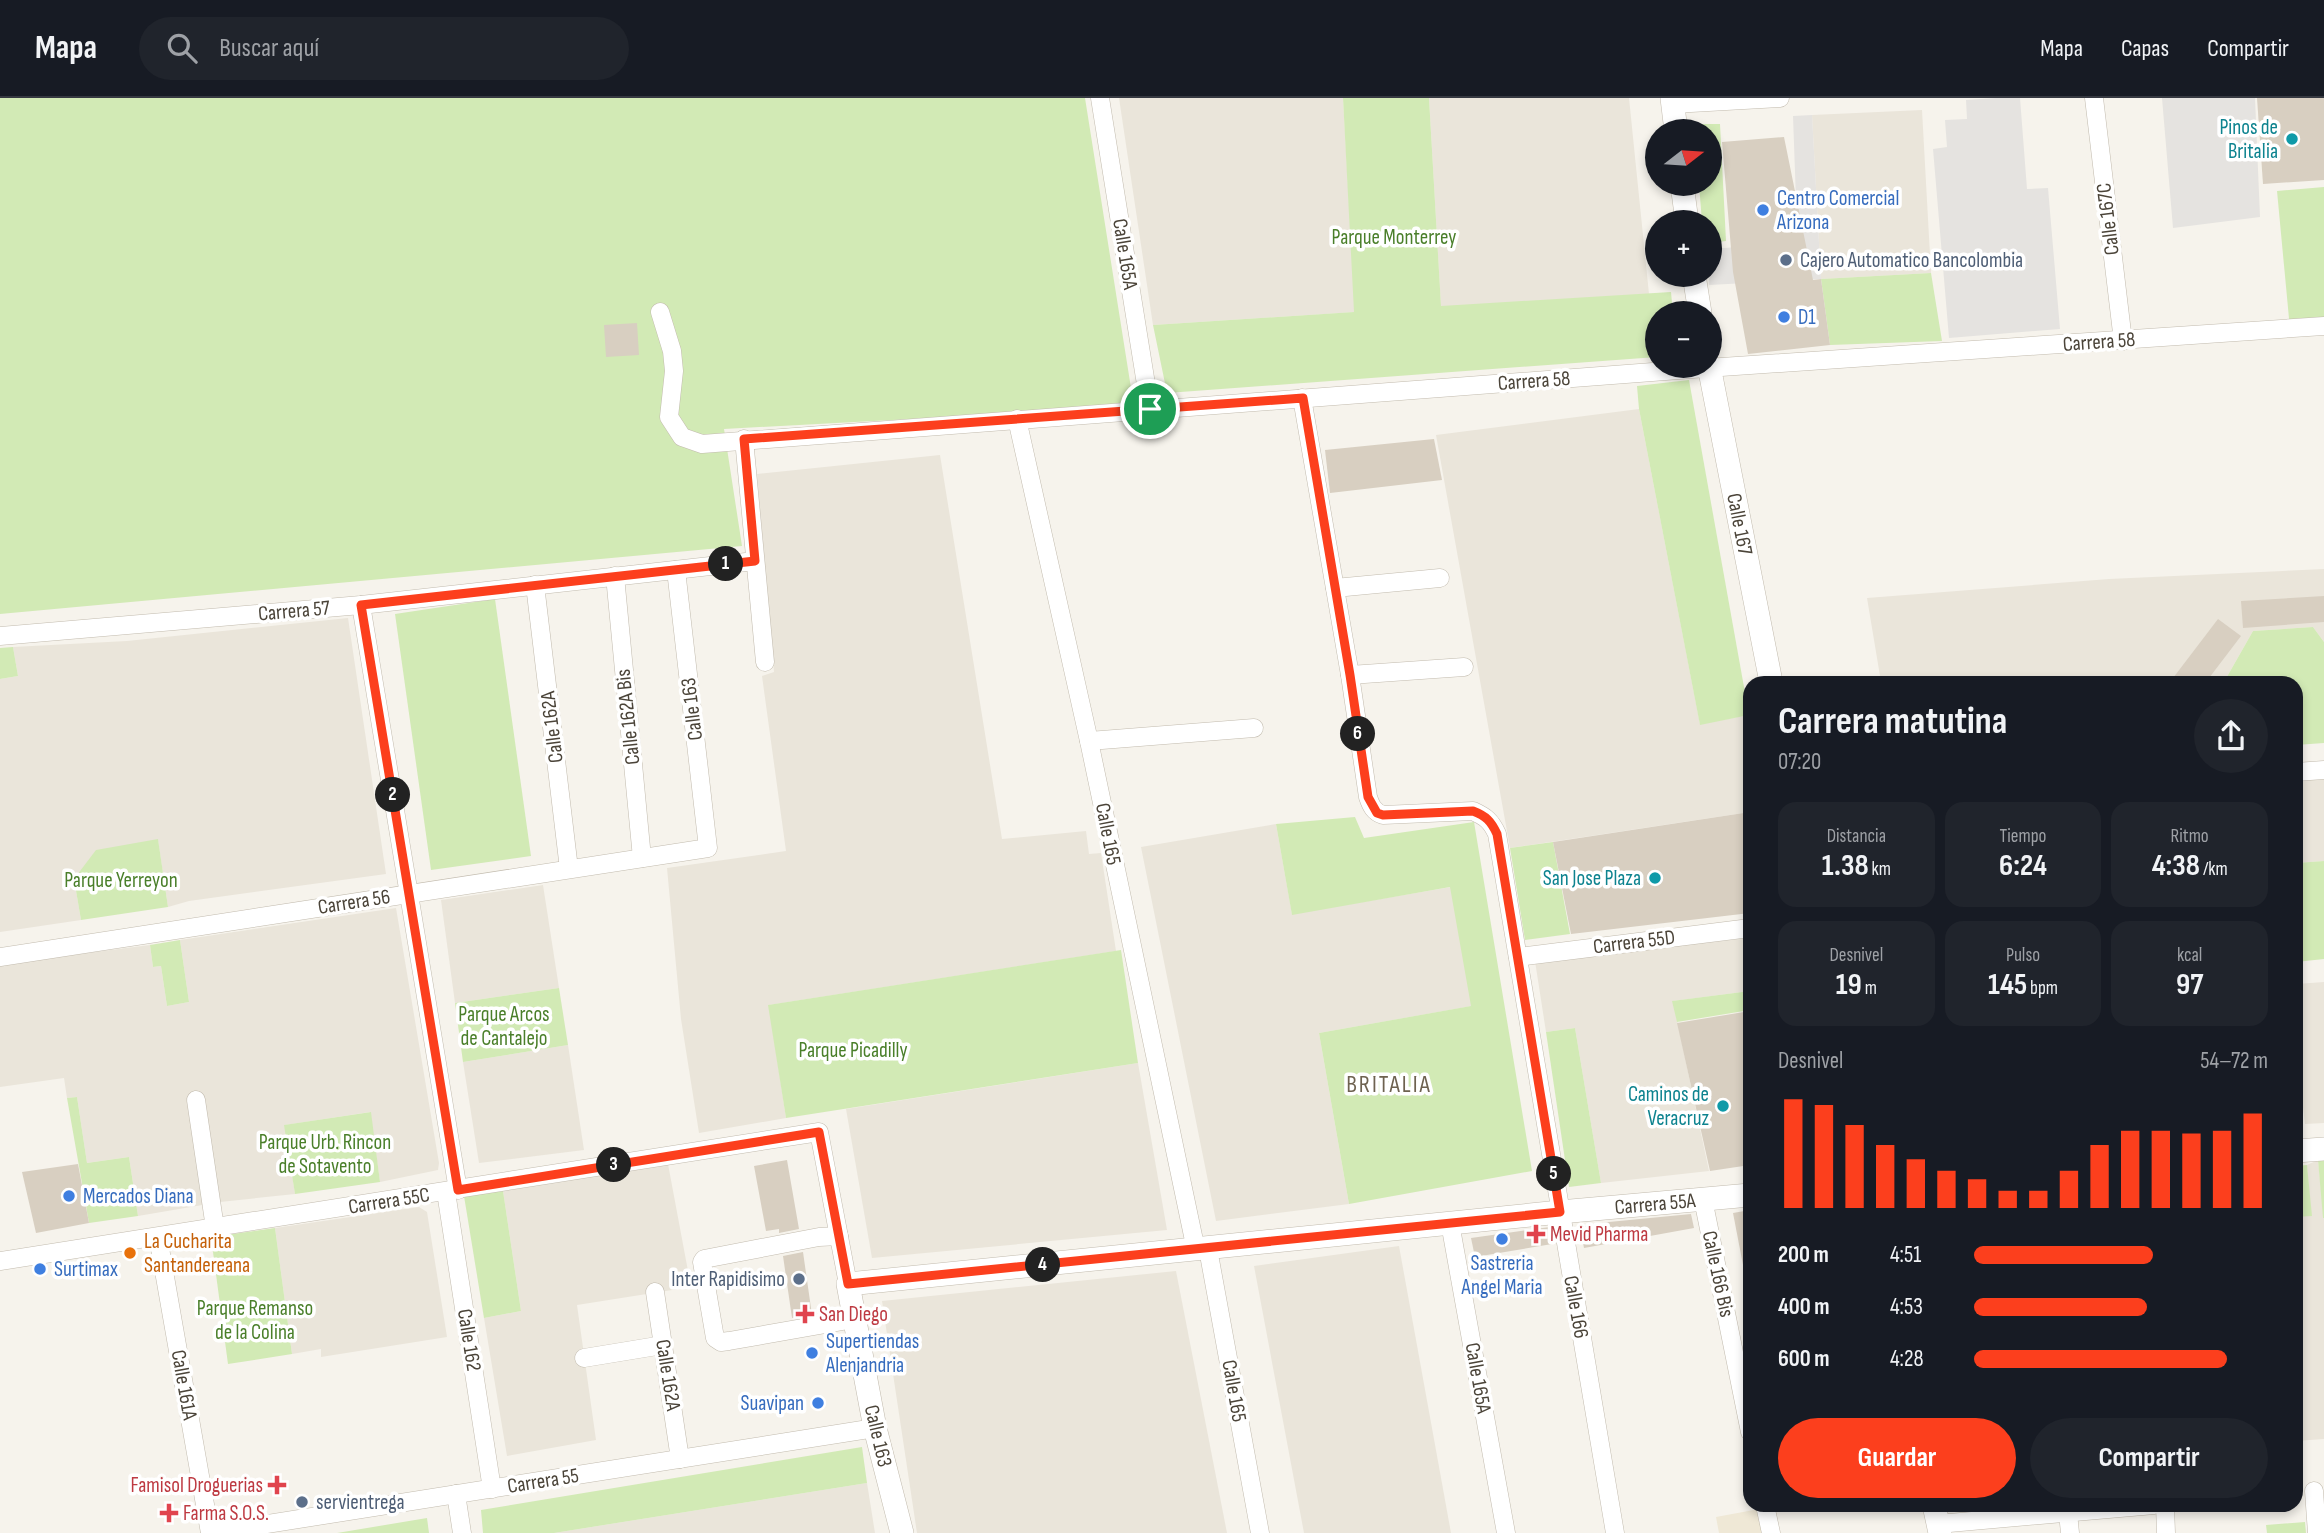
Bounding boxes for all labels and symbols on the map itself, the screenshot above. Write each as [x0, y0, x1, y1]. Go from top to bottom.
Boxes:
place label: Pinos de Britalia [2219, 115, 2278, 164]
north arrow [1645, 119, 1722, 196]
marker: Pinos de Britalia [2284, 131, 2300, 147]
street label: Calle 167C [2091, 181, 2125, 257]
place label: Centro Comercial Arizona [1776, 186, 1899, 235]
marker: Centro Comercial Arizona [1755, 202, 1771, 218]
street label: Calle 165A [1107, 217, 1143, 292]
park label: Parque Monterrey [1332, 225, 1456, 250]
place label: Cajero Automatico Bancolombia [1800, 248, 2023, 273]
marker: Cajero Automatico Bancolombia [1778, 252, 1794, 268]
place label: D1 [1798, 305, 1816, 330]
marker: D1 [1776, 309, 1792, 325]
street label: Carrera 58 [2062, 327, 2136, 357]
street label: Carrera 58 [1497, 366, 1571, 396]
pin [1120, 379, 1180, 439]
street label: Calle 167 [1722, 491, 1758, 558]
pin: 1 [708, 546, 744, 582]
street label: Carrera 57 [257, 595, 332, 627]
street label: Calle 162A Bis [611, 668, 645, 766]
street label: Calle 163 [676, 676, 708, 742]
street label: Calle 162A [535, 689, 569, 764]
pin: 6 [1340, 716, 1376, 752]
pin: 2 [376, 778, 410, 812]
street label: Calle 165 [1090, 801, 1126, 867]
place label: San Jose Plaza [1543, 866, 1641, 891]
park label: Parque Yerreyon [64, 868, 178, 893]
marker: San Jose Plaza [1647, 870, 1663, 886]
street label: Carrera 56 [316, 884, 392, 920]
street label: Carrera 55D [1592, 925, 1676, 959]
park label: Parque Arcos de Cantalejo [458, 1002, 550, 1051]
park label: Parque Picadilly [798, 1038, 908, 1063]
district label: BRITALIA [1346, 1070, 1432, 1099]
place label: Caminos de Veracruz [1628, 1082, 1709, 1131]
marker: Caminos de Veracruz [1715, 1098, 1731, 1114]
park label: Parque Urb. Rincon de Sotavento [259, 1130, 391, 1179]
pin: 3 [596, 1148, 632, 1182]
pin: 5 [1536, 1156, 1572, 1192]
street label: Carrera 55C [346, 1182, 432, 1220]
place label: Mercados Diana [83, 1184, 194, 1209]
street label: Carrera 55A [1614, 1187, 1698, 1220]
marker: Mercados Diana [61, 1188, 77, 1204]
place label: Mevid Pharma [1550, 1222, 1648, 1247]
marker: Mevid Pharma [1528, 1226, 1544, 1242]
place label: La Cucharita Santandereana [144, 1229, 250, 1278]
street label: Calle 166 Bis [1697, 1229, 1739, 1319]
marker: Sastreria Angel Maria [1494, 1231, 1510, 1247]
marker: La Cucharita Santandereana [122, 1245, 138, 1261]
pin: 4 [1026, 1248, 1060, 1282]
place label: Sastreria Angel Maria [1461, 1251, 1542, 1300]
place label: Surtimax [54, 1257, 118, 1282]
marker: Surtimax [32, 1261, 48, 1277]
place label: Inter Rapidisimo [671, 1267, 785, 1292]
marker: Inter Rapidisimo [791, 1271, 807, 1287]
street label: Calle 166 [1558, 1274, 1594, 1340]
park label: Parque Remanso de la Colina [197, 1296, 313, 1345]
place label: San Diego [819, 1302, 888, 1327]
marker: San Diego [797, 1306, 813, 1322]
street label: Calle 162 [452, 1307, 486, 1373]
place label: Supertiendas Alenjandria [825, 1329, 919, 1378]
street label: Calle 162A [650, 1338, 686, 1413]
street label: Calle 165A [1459, 1341, 1497, 1416]
marker: Supertiendas Alenjandria [804, 1345, 820, 1361]
street label: Calle 161A [166, 1348, 203, 1423]
street label: Calle 165 [1216, 1358, 1252, 1424]
place label: Suavipan [741, 1391, 804, 1416]
marker: Suavipan [810, 1395, 826, 1411]
street label: Calle 163 [859, 1403, 897, 1469]
street label: Carrera 55 [505, 1463, 581, 1499]
place label: Famisol Droguerias [131, 1473, 263, 1498]
marker: Famisol Droguerias [269, 1477, 285, 1493]
place label: servientrega [316, 1490, 405, 1515]
marker: servientrega [294, 1494, 310, 1510]
place label: Farma S.O.S. [183, 1501, 269, 1526]
marker: Farma S.O.S. [161, 1505, 177, 1521]

